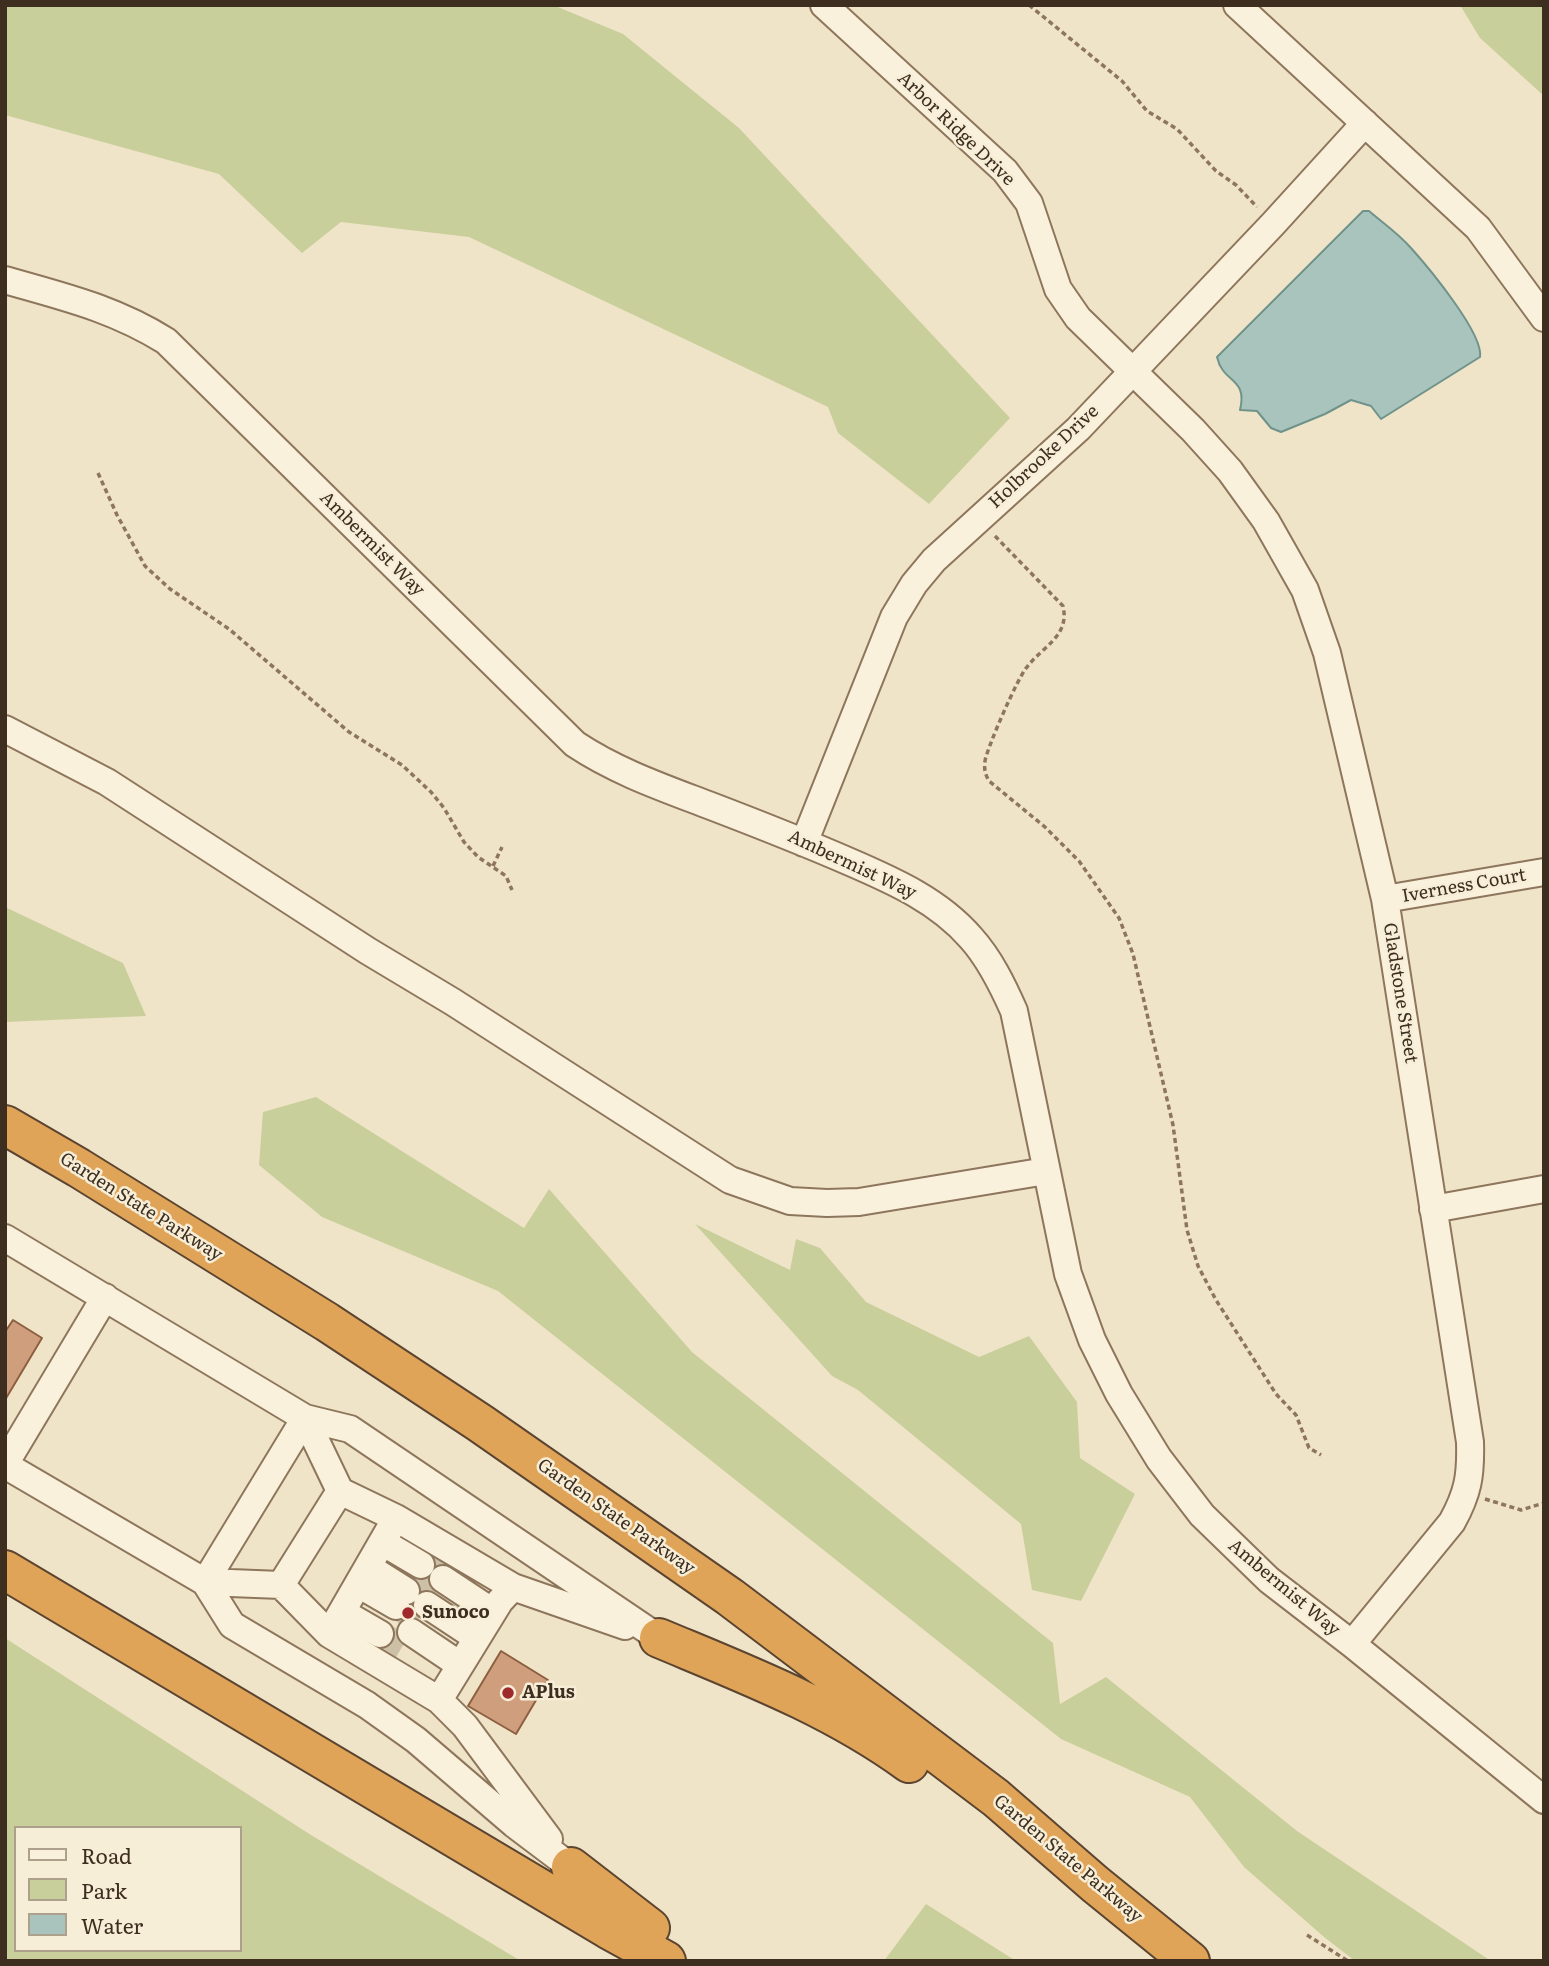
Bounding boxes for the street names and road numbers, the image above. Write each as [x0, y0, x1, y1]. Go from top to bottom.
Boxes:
street label: Arbor Ridge Drive [893, 68, 1019, 190]
street label: Holbrooke Drive [985, 401, 1103, 513]
street label: Ambermist Way [315, 487, 429, 601]
street label: Ambermist Way [784, 826, 920, 904]
street label: Iverness Court [1400, 864, 1528, 908]
street label: Gladstone Street [1378, 921, 1422, 1065]
street label: Garden State Parkway [56, 1148, 226, 1266]
street label: Garden State Parkway [533, 1454, 699, 1580]
street label: Ambermist Way [1224, 1535, 1344, 1641]
street label: Garden State Parkway [989, 1790, 1147, 1928]

